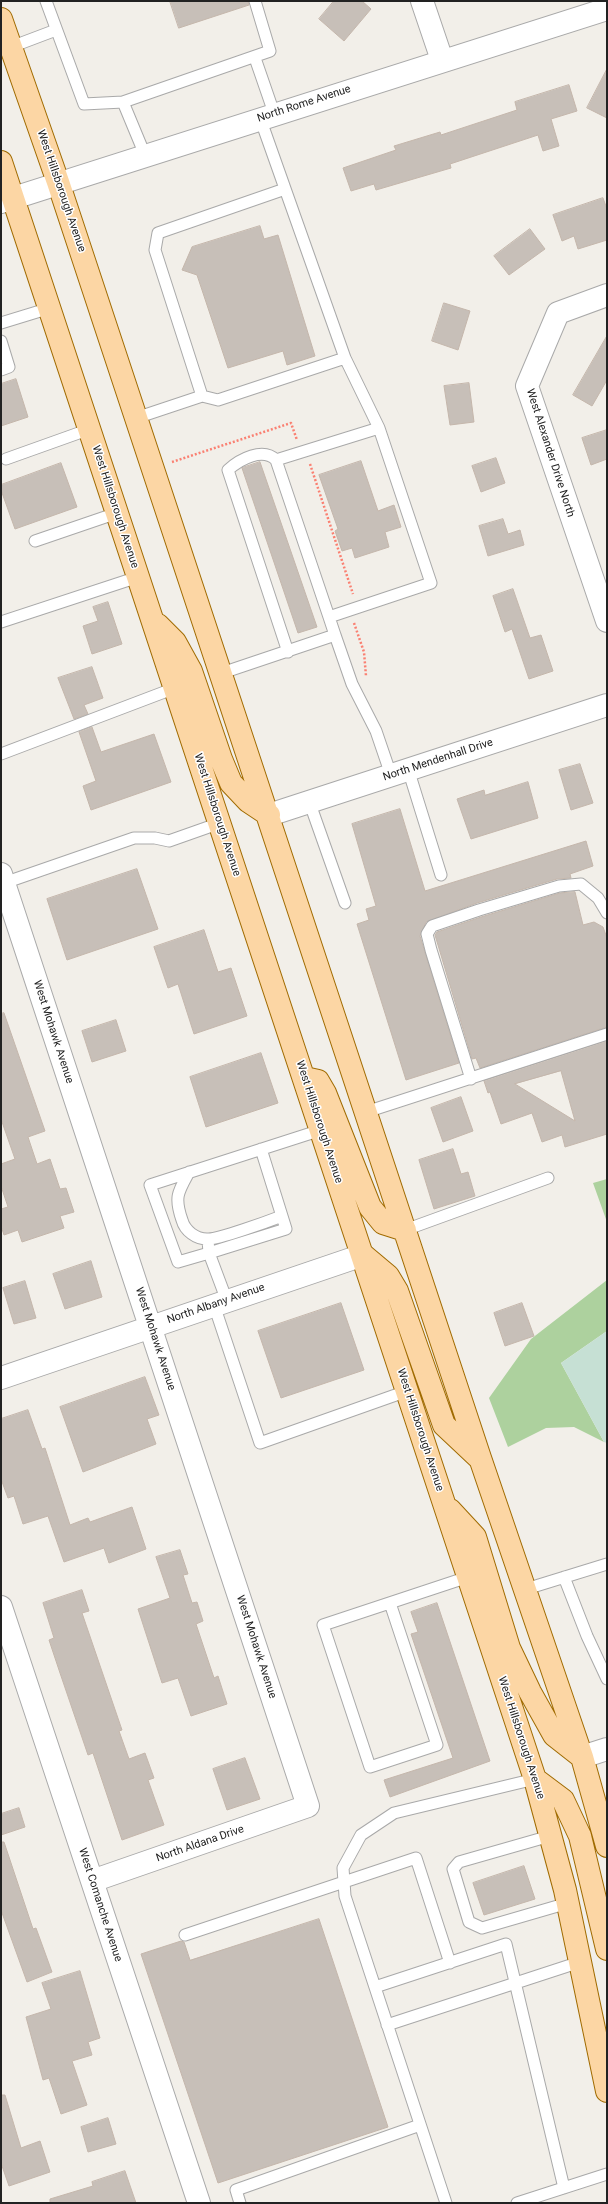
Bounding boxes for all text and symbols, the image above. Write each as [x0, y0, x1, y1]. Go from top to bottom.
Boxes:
street label: North Rome Avenue [255, 83, 353, 125]
street label: West Hillsborough Avenue [34, 128, 88, 254]
street label: West Alexander Drive North [523, 387, 577, 519]
street label: West Hillsborough Avenue [89, 444, 141, 570]
street label: North Mendenhall Drive [381, 736, 495, 784]
street label: West Hillsborough Avenue [191, 752, 243, 878]
street label: West Mohawk Avenue [30, 979, 76, 1085]
street label: West Hillsborough Avenue [293, 1059, 345, 1185]
street label: North Albany Avenue [165, 1281, 267, 1327]
street label: West Mohawk Avenue [132, 1286, 178, 1392]
street label: West Hillsborough Avenue [394, 1367, 446, 1493]
street label: West Mohawk Avenue [233, 1594, 279, 1700]
street label: West Hillsborough Avenue [495, 1675, 547, 1801]
street label: North Aldana Drive [154, 1823, 246, 1865]
street label: West Comanche Avenue [75, 1846, 125, 1964]

